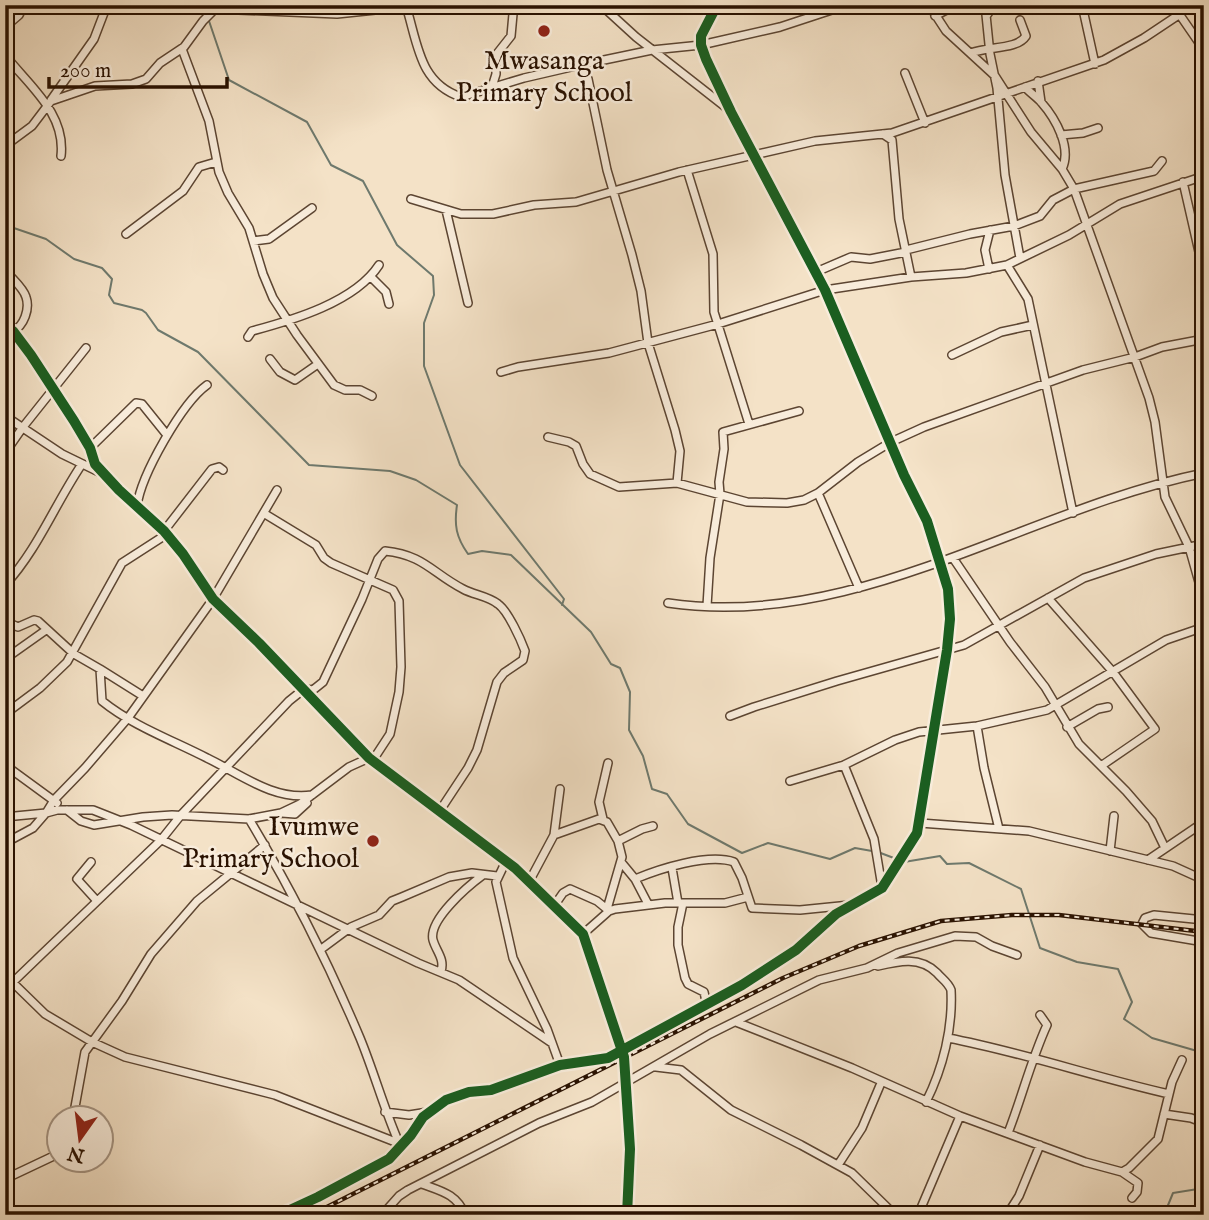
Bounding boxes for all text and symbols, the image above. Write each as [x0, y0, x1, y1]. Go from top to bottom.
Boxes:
marker: Mwasanga Primary School [536, 23, 552, 39]
place label: Mwasanga Primary School [456, 44, 633, 111]
scale bar [49, 46, 228, 90]
text: 200 m [60, 58, 111, 85]
place label: Ivumwe Primary School [182, 810, 359, 877]
marker: Ivumwe Primary School [365, 833, 381, 849]
north arrow [46, 1104, 116, 1174]
text: N [65, 1140, 88, 1167]

